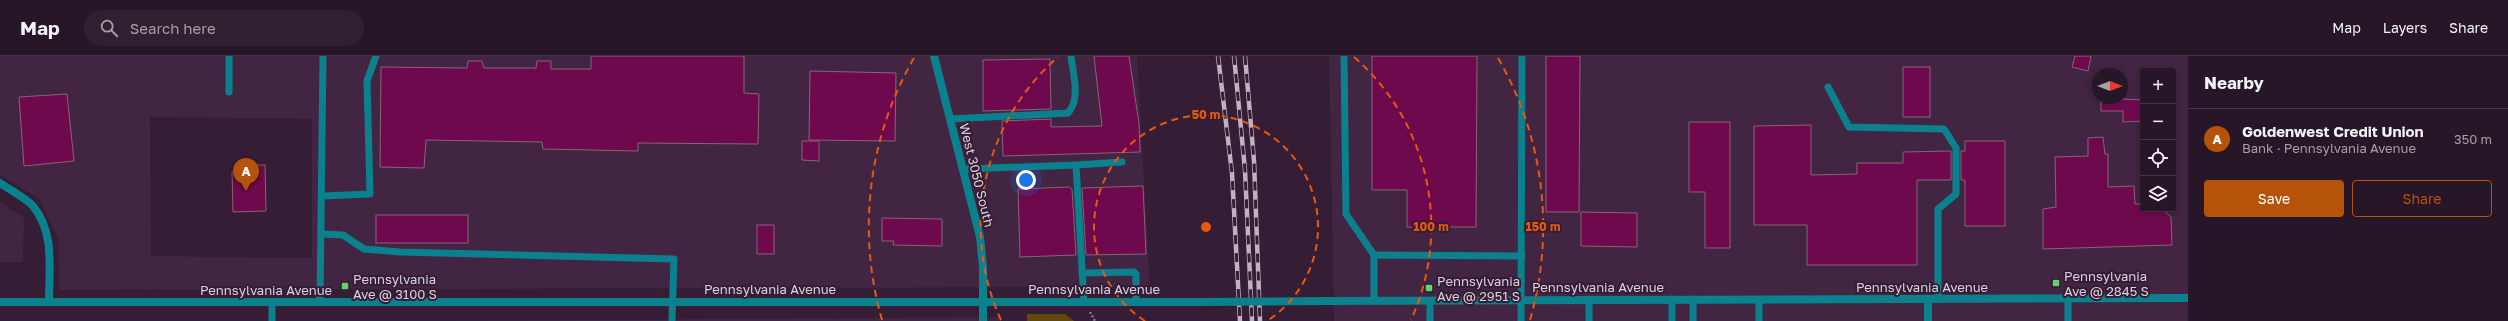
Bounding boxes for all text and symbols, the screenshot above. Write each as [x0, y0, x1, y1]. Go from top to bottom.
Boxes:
search box [84, 10, 364, 46]
text: Map [20, 16, 60, 39]
icon: search [98, 17, 120, 39]
text: Search here [130, 19, 216, 37]
text: Map [2332, 19, 2361, 36]
text: Layers [2383, 19, 2427, 36]
text: Share [2449, 19, 2488, 36]
north arrow [2092, 68, 2128, 104]
map controls [2140, 68, 2176, 212]
button: + [2140, 68, 2176, 104]
text: Nearby [2204, 72, 2264, 93]
button: − [2140, 104, 2176, 140]
text: 50 m [1192, 107, 1220, 122]
street label: West 3050 South [956, 121, 998, 229]
text: Goldenwest Credit Union [2242, 122, 2424, 140]
text: A [2212, 131, 2222, 147]
text: 350 m [2454, 131, 2492, 147]
button: locate [2140, 140, 2176, 176]
text: Bank · Pennsylvania Avenue [2242, 140, 2416, 156]
pin: A [233, 158, 259, 191]
your location [1016, 170, 1036, 190]
button: layers [2140, 176, 2176, 212]
button: Save [2204, 180, 2344, 217]
button: Share [2352, 180, 2492, 217]
text: 100 m [1413, 219, 1449, 234]
text: 150 m [1526, 219, 1560, 234]
centre of rings [1199, 220, 1213, 234]
place label: Pennsylvania Ave @ 2845 S [2064, 268, 2149, 299]
place label: Pennsylvania Ave @ 3100 S [353, 271, 437, 302]
place label: Pennsylvania Ave @ 2951 S [1437, 273, 1520, 304]
marker: Pennsylvania Ave @ 2845 S [2051, 278, 2061, 288]
street label: Pennsylvania Avenue [1532, 279, 1664, 295]
street label: Pennsylvania Avenue [1856, 279, 1988, 295]
marker: Pennsylvania Ave @ 3100 S [340, 281, 350, 291]
street label: Pennsylvania Avenue [704, 281, 836, 297]
street label: Pennsylvania Avenue [1028, 281, 1160, 297]
street label: Pennsylvania Avenue [200, 282, 332, 298]
marker: Pennsylvania Ave @ 2951 S [1424, 283, 1434, 293]

